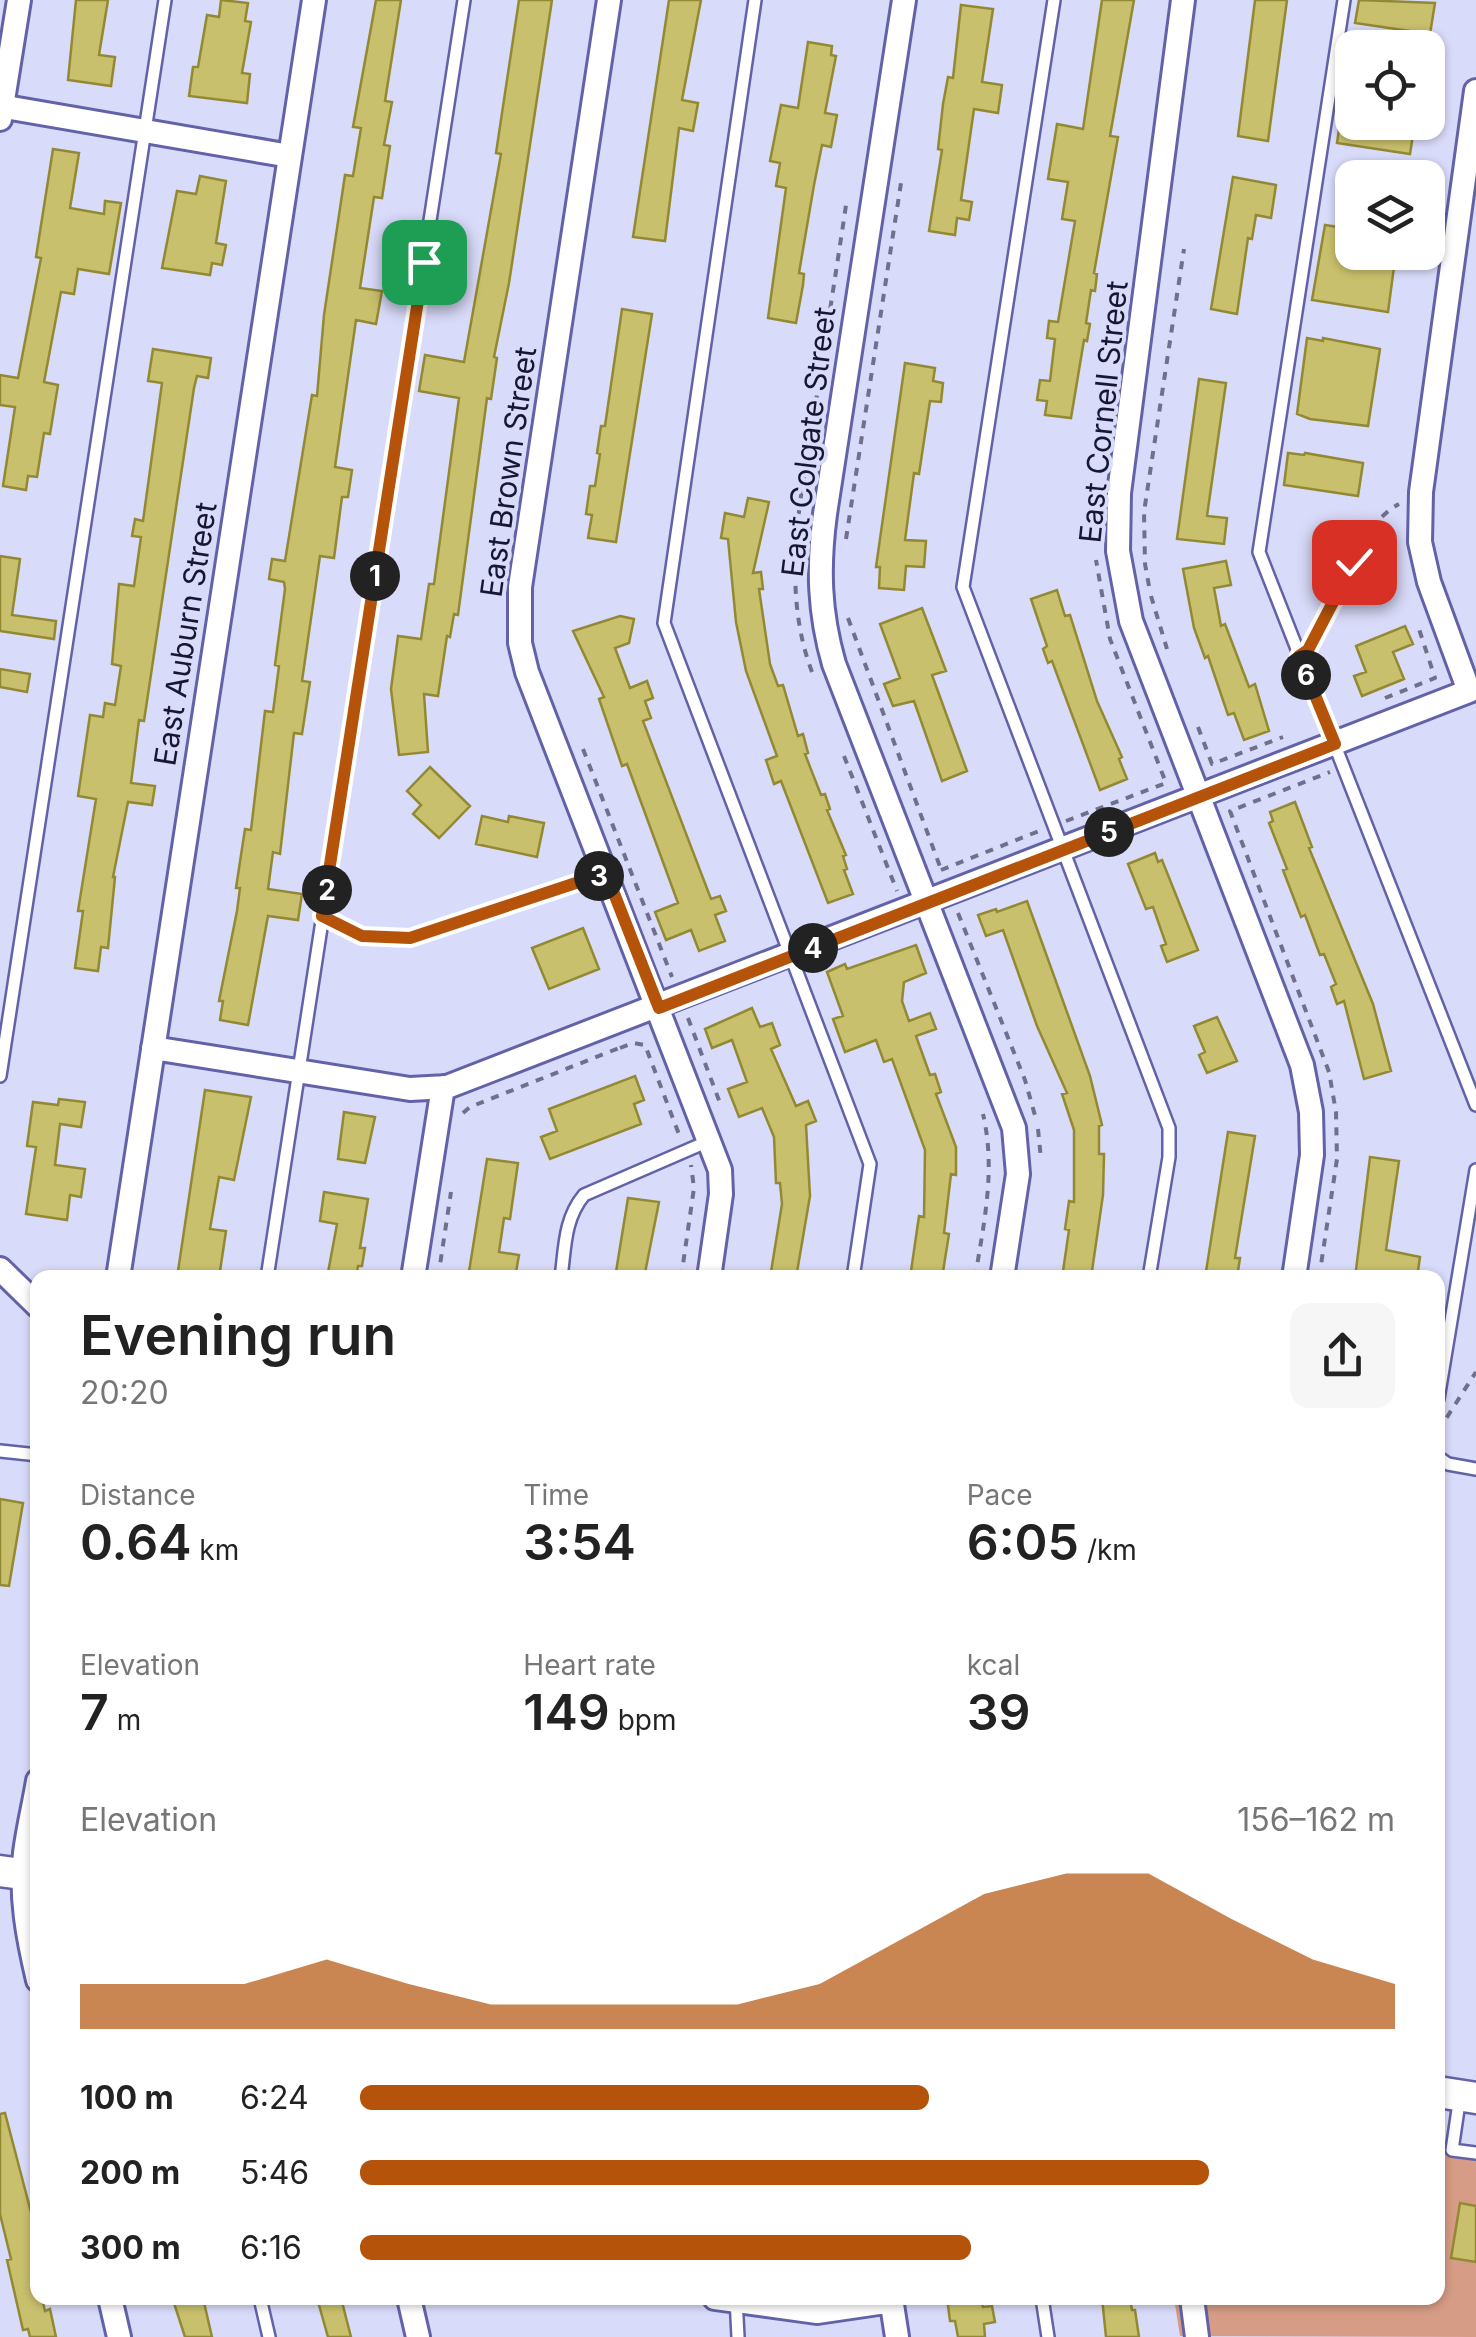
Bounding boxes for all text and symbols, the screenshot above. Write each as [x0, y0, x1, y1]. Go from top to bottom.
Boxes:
map controls [1335, 30, 1445, 270]
button: locate [1335, 30, 1445, 140]
button: layers [1335, 160, 1445, 270]
pin [382, 220, 467, 305]
icon: arrive [397, 235, 452, 290]
street label: East Cornell Street [1071, 279, 1135, 545]
street label: East Colgate Street [774, 305, 842, 579]
street label: East Brown Street [473, 344, 543, 599]
street label: East Auburn Street [146, 499, 224, 768]
pin [1312, 520, 1397, 605]
icon: check [1327, 535, 1382, 590]
pin: 1 [350, 551, 400, 601]
text: 1 [369, 559, 381, 593]
pin: 6 [1281, 650, 1331, 700]
text: 6 [1297, 658, 1315, 692]
pin: 5 [1084, 807, 1134, 857]
text: 5 [1100, 815, 1118, 849]
pin: 3 [574, 851, 624, 901]
text: 3 [590, 859, 608, 893]
pin: 2 [302, 865, 352, 915]
text: 2 [318, 873, 336, 907]
pin: 4 [788, 923, 838, 973]
text: 4 [804, 931, 822, 965]
text: Evening run [80, 1302, 396, 1368]
button: share [1290, 1303, 1395, 1408]
text: 20:20 [80, 1373, 169, 1412]
text: Distance [80, 1478, 196, 1512]
text: Time [523, 1478, 589, 1512]
text: Pace [967, 1478, 1033, 1512]
text: 0.64 [80, 1512, 191, 1572]
text: 3:54 [523, 1512, 636, 1572]
text: 6:05 [967, 1512, 1079, 1572]
text: km [191, 1533, 239, 1567]
text: /km [1079, 1533, 1137, 1567]
text: Elevation [80, 1648, 200, 1682]
text: Heart rate [523, 1648, 656, 1682]
text: kcal [967, 1648, 1020, 1682]
text: 7 [80, 1682, 109, 1742]
text: 149 [523, 1682, 610, 1742]
text: 39 [967, 1682, 1030, 1742]
text: m [109, 1703, 141, 1737]
text: bpm [610, 1703, 676, 1737]
text: Elevation [80, 1800, 217, 1839]
text: 156–162 m [1237, 1800, 1395, 1839]
text: 100 m [80, 2078, 174, 2117]
text: 6:24 [240, 2078, 309, 2117]
text: 200 m [80, 2153, 180, 2192]
text: 5:46 [240, 2153, 309, 2192]
text: 300 m [80, 2228, 181, 2267]
text: 6:16 [240, 2228, 302, 2267]

